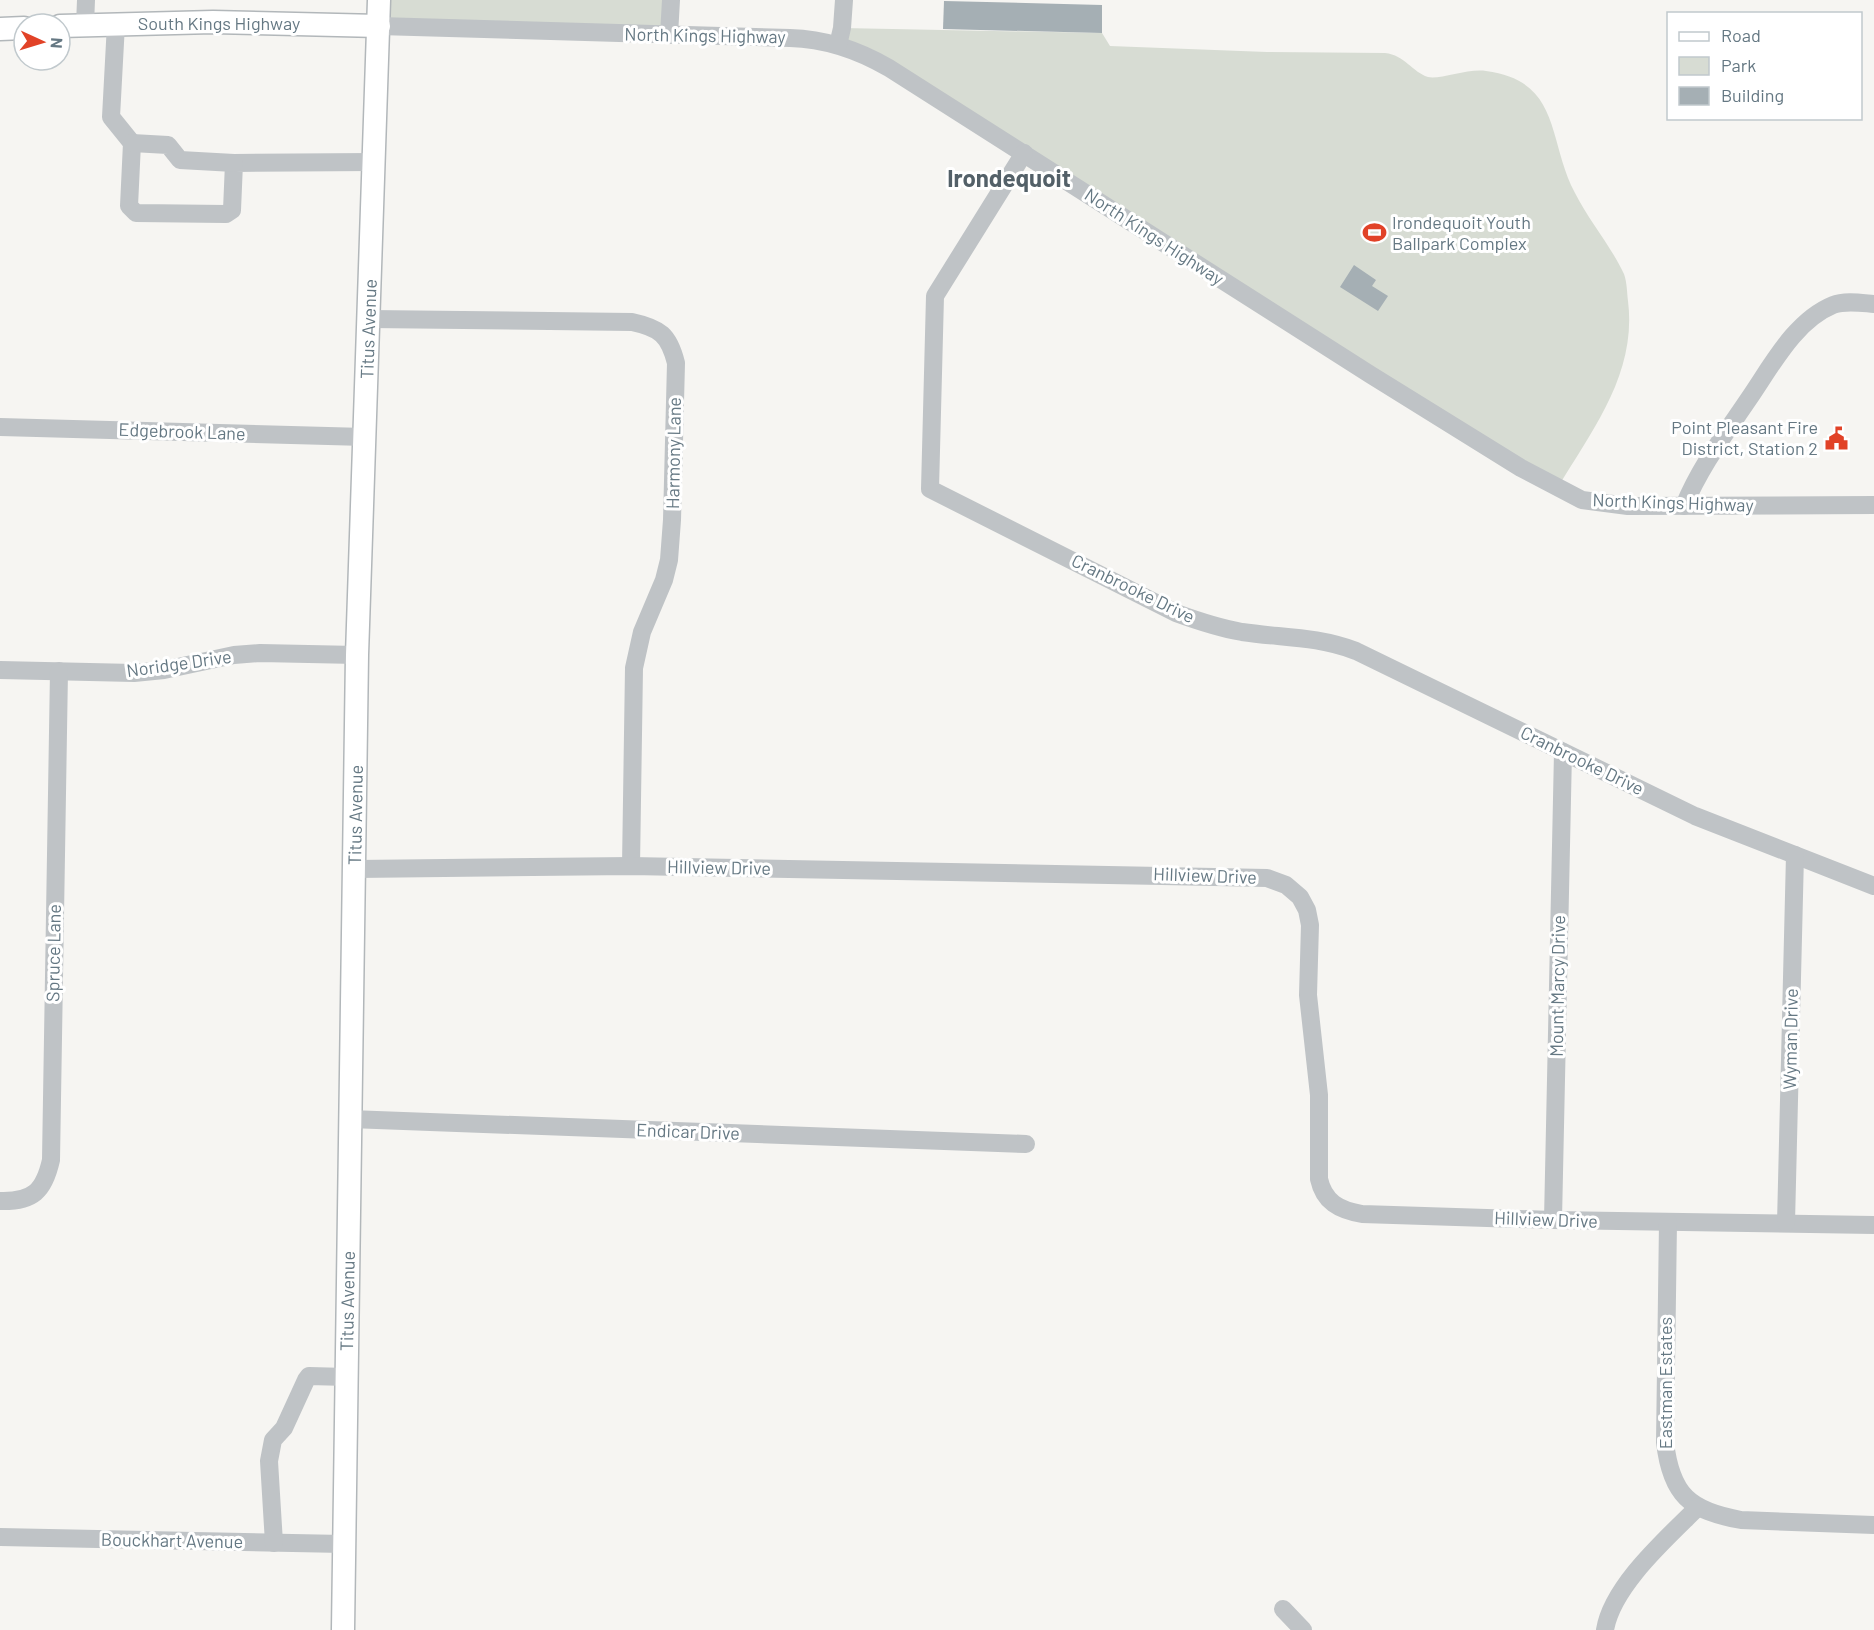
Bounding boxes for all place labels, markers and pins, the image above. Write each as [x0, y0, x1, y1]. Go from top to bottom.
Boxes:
place label: Irondequoit Youth Ballpark Complex [1392, 211, 1531, 254]
sports icon: Irondequoit Youth Ballpark Complex [1361, 220, 1387, 246]
place label: Point Pleasant Fire District, Station 2 [1671, 416, 1818, 459]
public building icon: Point Pleasant Fire District, Station 2 [1823, 425, 1849, 451]

